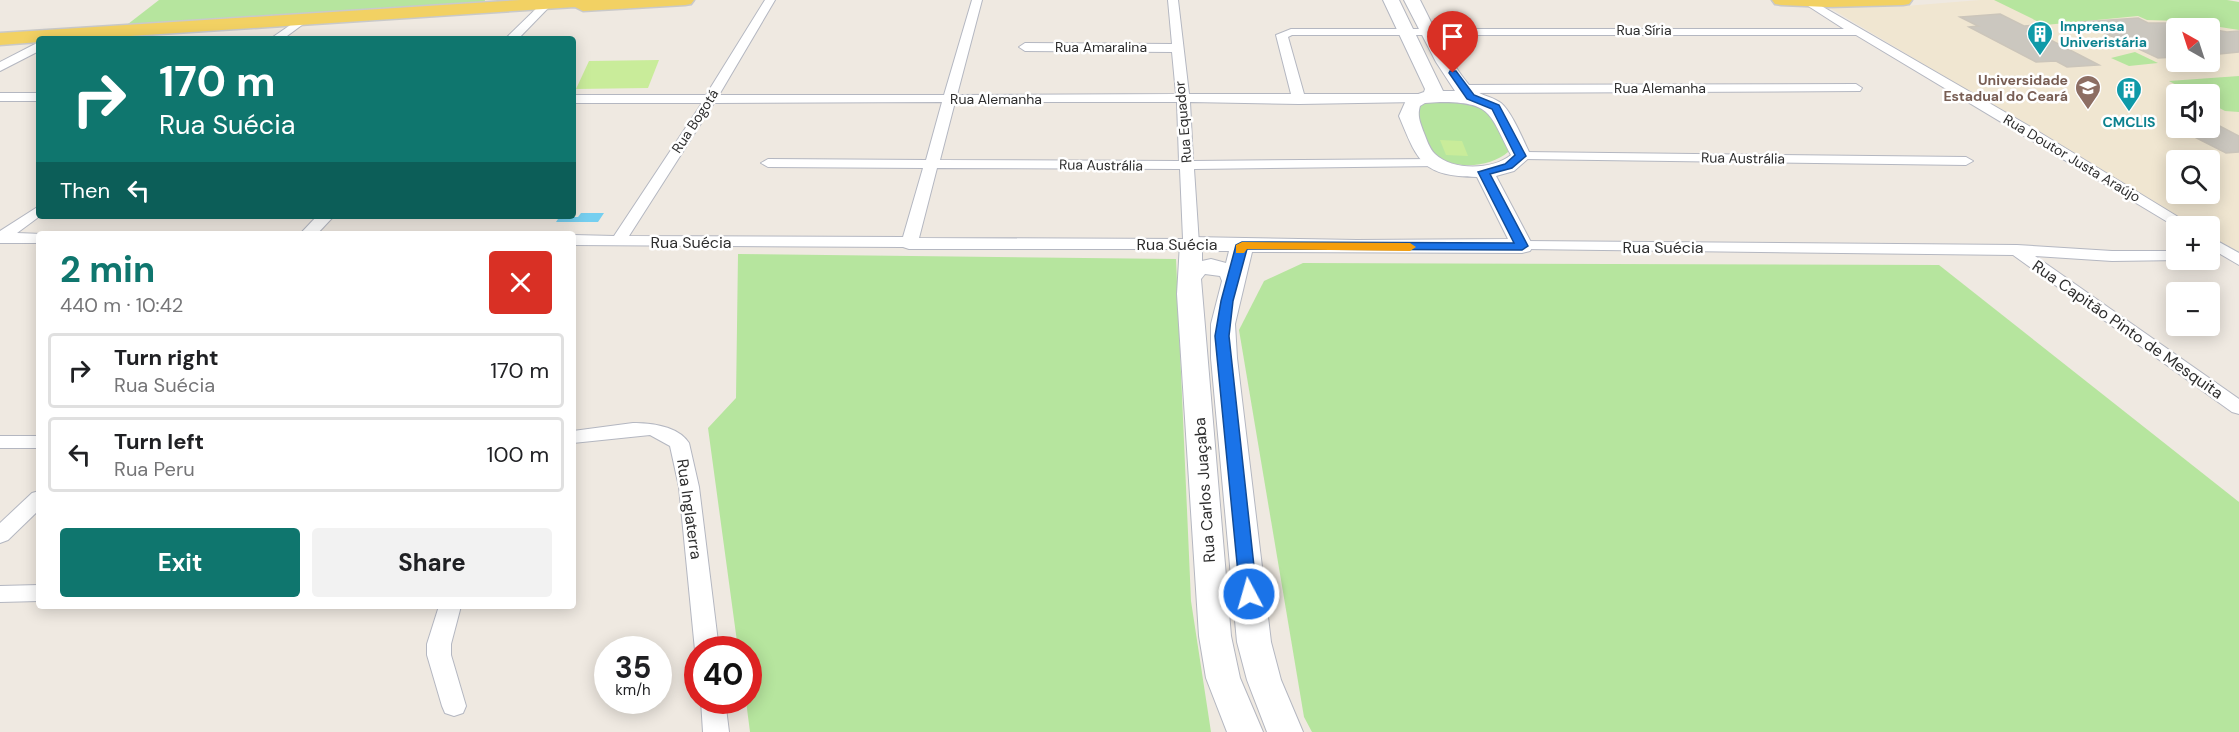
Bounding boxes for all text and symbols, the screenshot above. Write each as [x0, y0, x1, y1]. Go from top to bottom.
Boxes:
pin [1427, 11, 1478, 73]
place label: Imprensa Univeristária [2060, 17, 2147, 51]
north arrow [2166, 18, 2220, 72]
map controls [2166, 18, 2220, 336]
building icon: Imprensa Univeristária [2025, 19, 2055, 57]
icon: arrive [1436, 20, 1469, 53]
street label: Rua Síria [1616, 21, 1672, 39]
street label: Rua Amaralina [1055, 38, 1147, 56]
text: 170 m [159, 54, 276, 109]
icon: right [60, 60, 138, 138]
place label: Universidade Estadual do Ceará [1943, 71, 2068, 105]
school or university icon: Universidade Estadual do Ceará [2073, 73, 2103, 111]
building icon: CMCLIS [2114, 75, 2144, 113]
street label: Rua Alemanha [1614, 79, 1706, 97]
street label: Rua Equador [1170, 80, 1196, 164]
button: sound [2166, 84, 2220, 138]
street label: Rua Bogotá [668, 86, 722, 156]
street label: Rua Alemanha [950, 90, 1042, 108]
text: Rua Suécia [159, 107, 295, 142]
street label: Rua Doutor Justa Araújo [2000, 110, 2144, 206]
place label: CMCLIS [2102, 113, 2156, 131]
street label: Rua Austrália [1701, 148, 1785, 168]
button: search [2166, 150, 2220, 204]
street label: Rua Austrália [1059, 155, 1143, 175]
icon: left [122, 174, 155, 207]
text: Then [60, 176, 110, 205]
button: + [2166, 216, 2220, 270]
street label: Rua Suécia [651, 232, 731, 253]
street label: Rua Suécia [1137, 234, 1217, 255]
street label: Rua Suécia [1623, 237, 1703, 258]
text: 2 min [60, 246, 155, 293]
button: close [489, 251, 552, 314]
street label: Rua Capitão Pinto de Mesquita [2028, 255, 2227, 404]
button: − [2166, 282, 2220, 336]
text: 440 m · 10:42 [60, 292, 183, 318]
text: Turn right [114, 343, 219, 372]
icon: right [63, 354, 96, 387]
text: 170 m [490, 356, 549, 385]
text: Rua Suécia [114, 372, 215, 398]
street label: Rua Carlos Juaçaba [1189, 417, 1220, 563]
text: Turn left [114, 427, 204, 456]
icon: left [63, 438, 96, 471]
text: 100 m [487, 440, 549, 469]
text: Rua Peru [114, 456, 195, 482]
street label: Rua Inglaterra [672, 457, 707, 561]
button: Exit [60, 528, 300, 597]
button: Share [312, 528, 552, 597]
position arrow [1217, 562, 1281, 626]
speed limit sign: 40 [684, 636, 762, 714]
text: 35 [615, 648, 651, 687]
text: km/h [615, 680, 651, 700]

